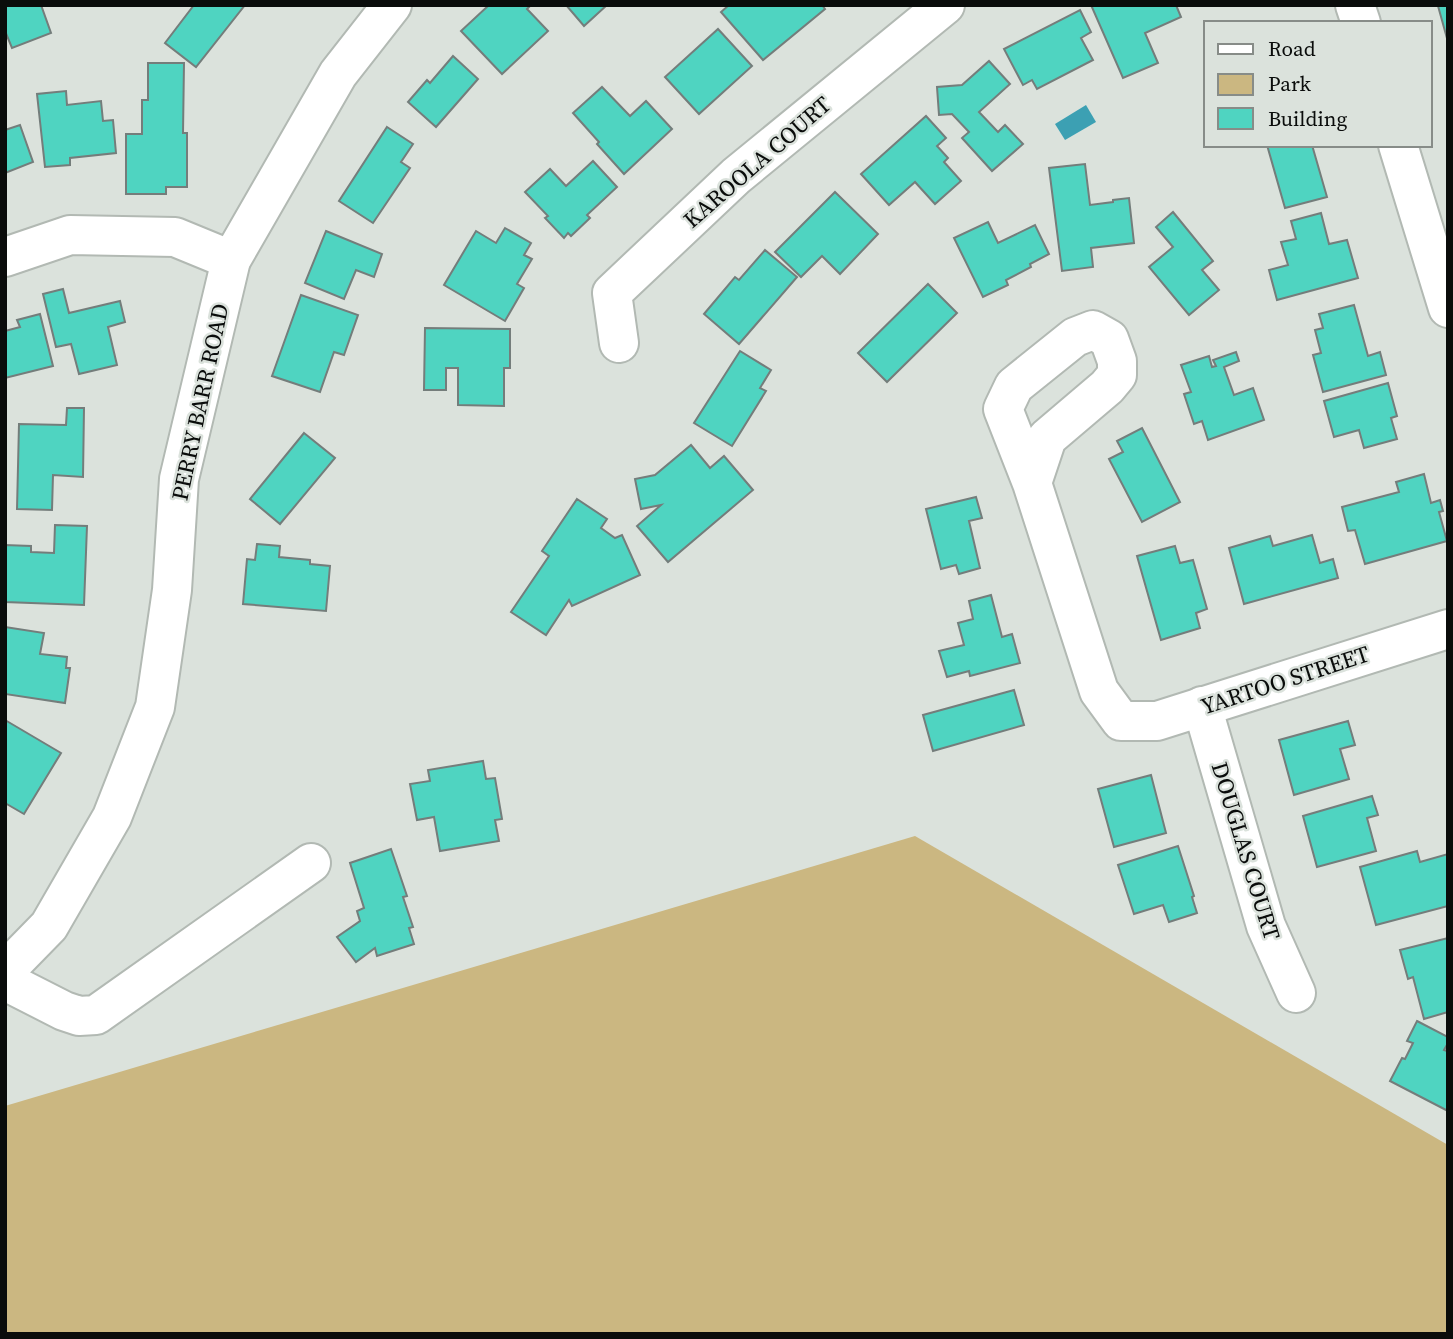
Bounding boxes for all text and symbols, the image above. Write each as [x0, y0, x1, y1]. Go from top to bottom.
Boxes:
legend [1204, 21, 1432, 147]
text: Road [1268, 34, 1316, 63]
text: Park [1268, 69, 1312, 98]
street label: KAROOLA COURT [676, 89, 838, 235]
text: Building [1268, 104, 1347, 133]
street label: PERRY BARR ROAD [163, 301, 237, 503]
street label: YARTOO STREET [1197, 638, 1374, 722]
street label: DOUGLAS COURT [1204, 758, 1288, 944]

